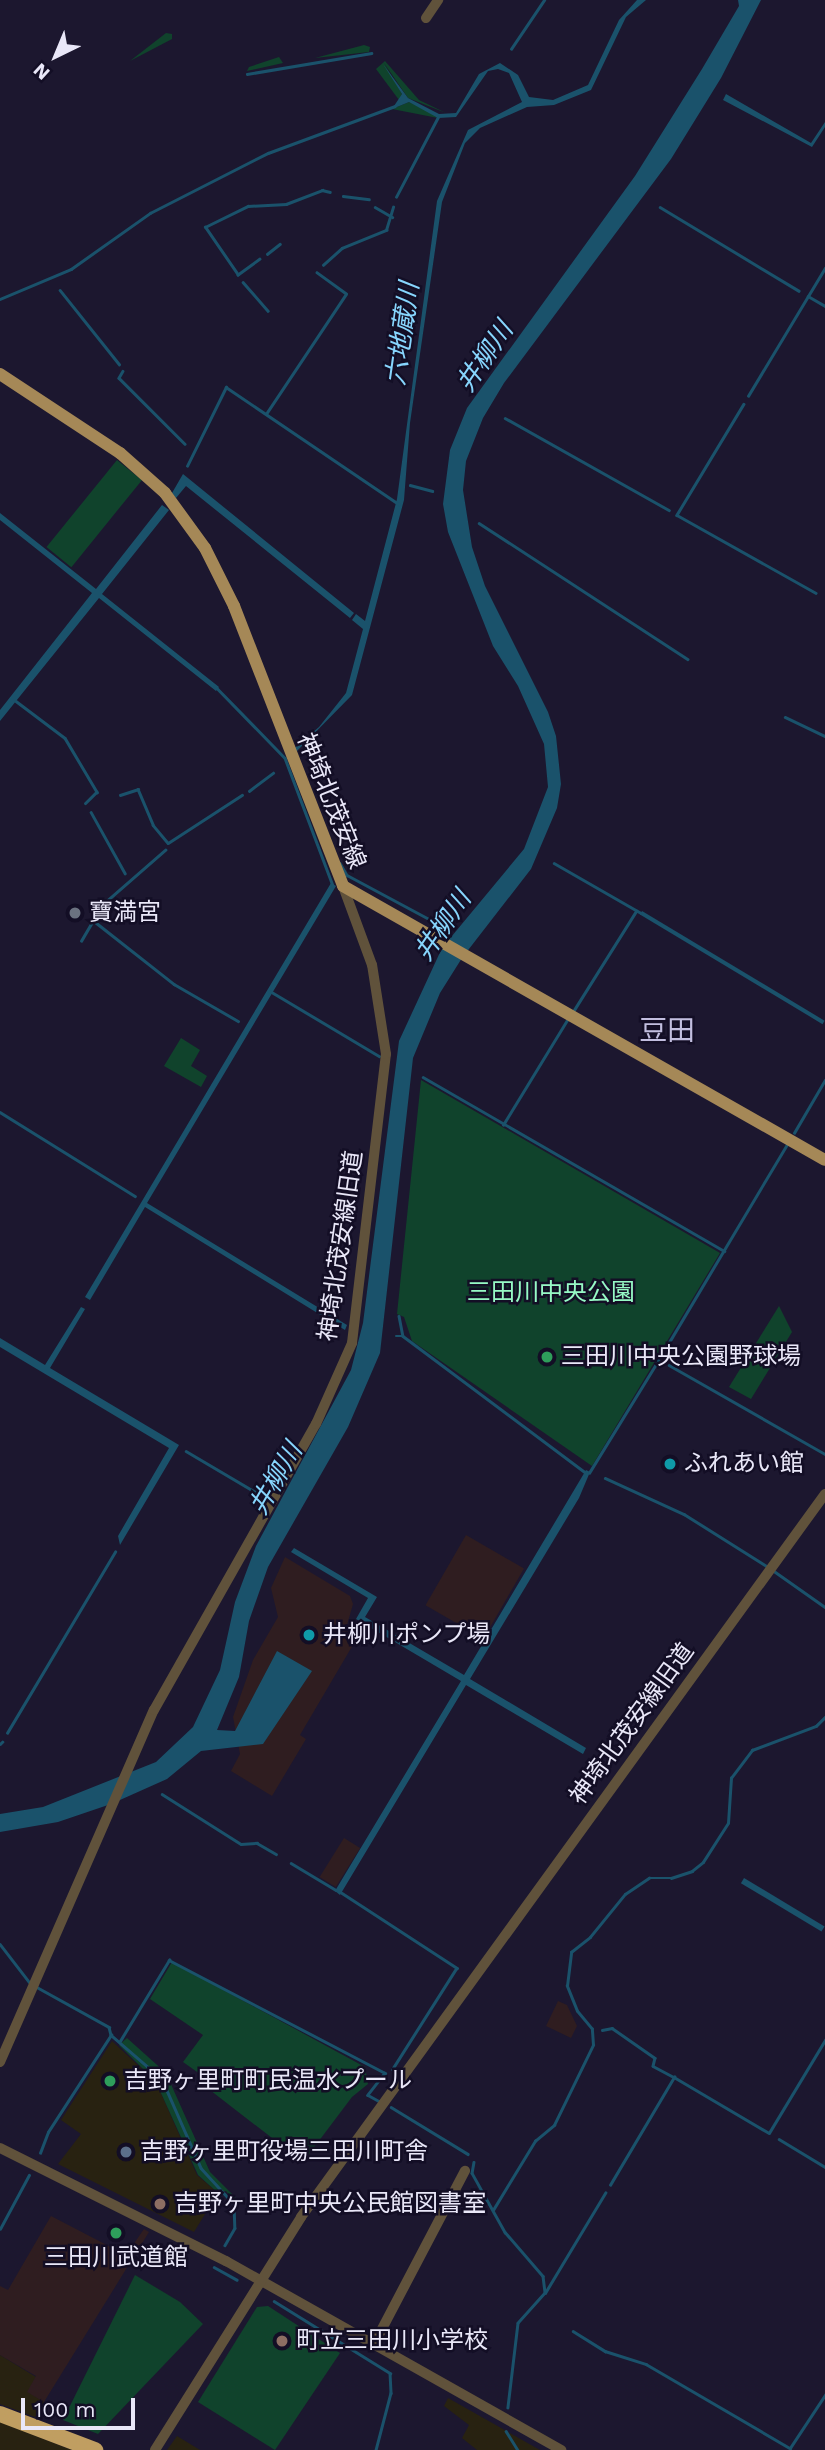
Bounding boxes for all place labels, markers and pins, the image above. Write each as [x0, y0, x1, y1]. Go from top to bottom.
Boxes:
place label: 寶満宮 [89, 899, 161, 927]
marker: 寶満宮 [67, 905, 83, 921]
place label: 三田川中央公園野球場 [561, 1343, 801, 1371]
marker: 三田川中央公園野球場 [539, 1349, 555, 1365]
place label: ふれあい館 [684, 1450, 804, 1478]
marker: ふれあい館 [662, 1456, 678, 1472]
place label: 井柳川ポンプ場 [323, 1621, 491, 1649]
marker: 井柳川ポンプ場 [301, 1627, 317, 1643]
place label: 吉野ヶ里町町民温水プール [124, 2067, 412, 2095]
marker: 吉野ヶ里町町民温水プール [102, 2073, 118, 2089]
place label: 吉野ヶ里町役場三田川町舎 [140, 2138, 428, 2166]
marker: 吉野ヶ里町役場三田川町舎 [118, 2144, 134, 2160]
place label: 吉野ヶ里町中央公民館図書室 [174, 2190, 486, 2218]
marker: 吉野ヶ里町中央公民館図書室 [152, 2196, 168, 2212]
marker: 三田川武道館 [108, 2225, 124, 2241]
place label: 三田川武道館 [44, 2244, 188, 2272]
place label: 町立三田川小学校 [296, 2327, 488, 2355]
marker: 町立三田川小学校 [274, 2333, 290, 2349]

